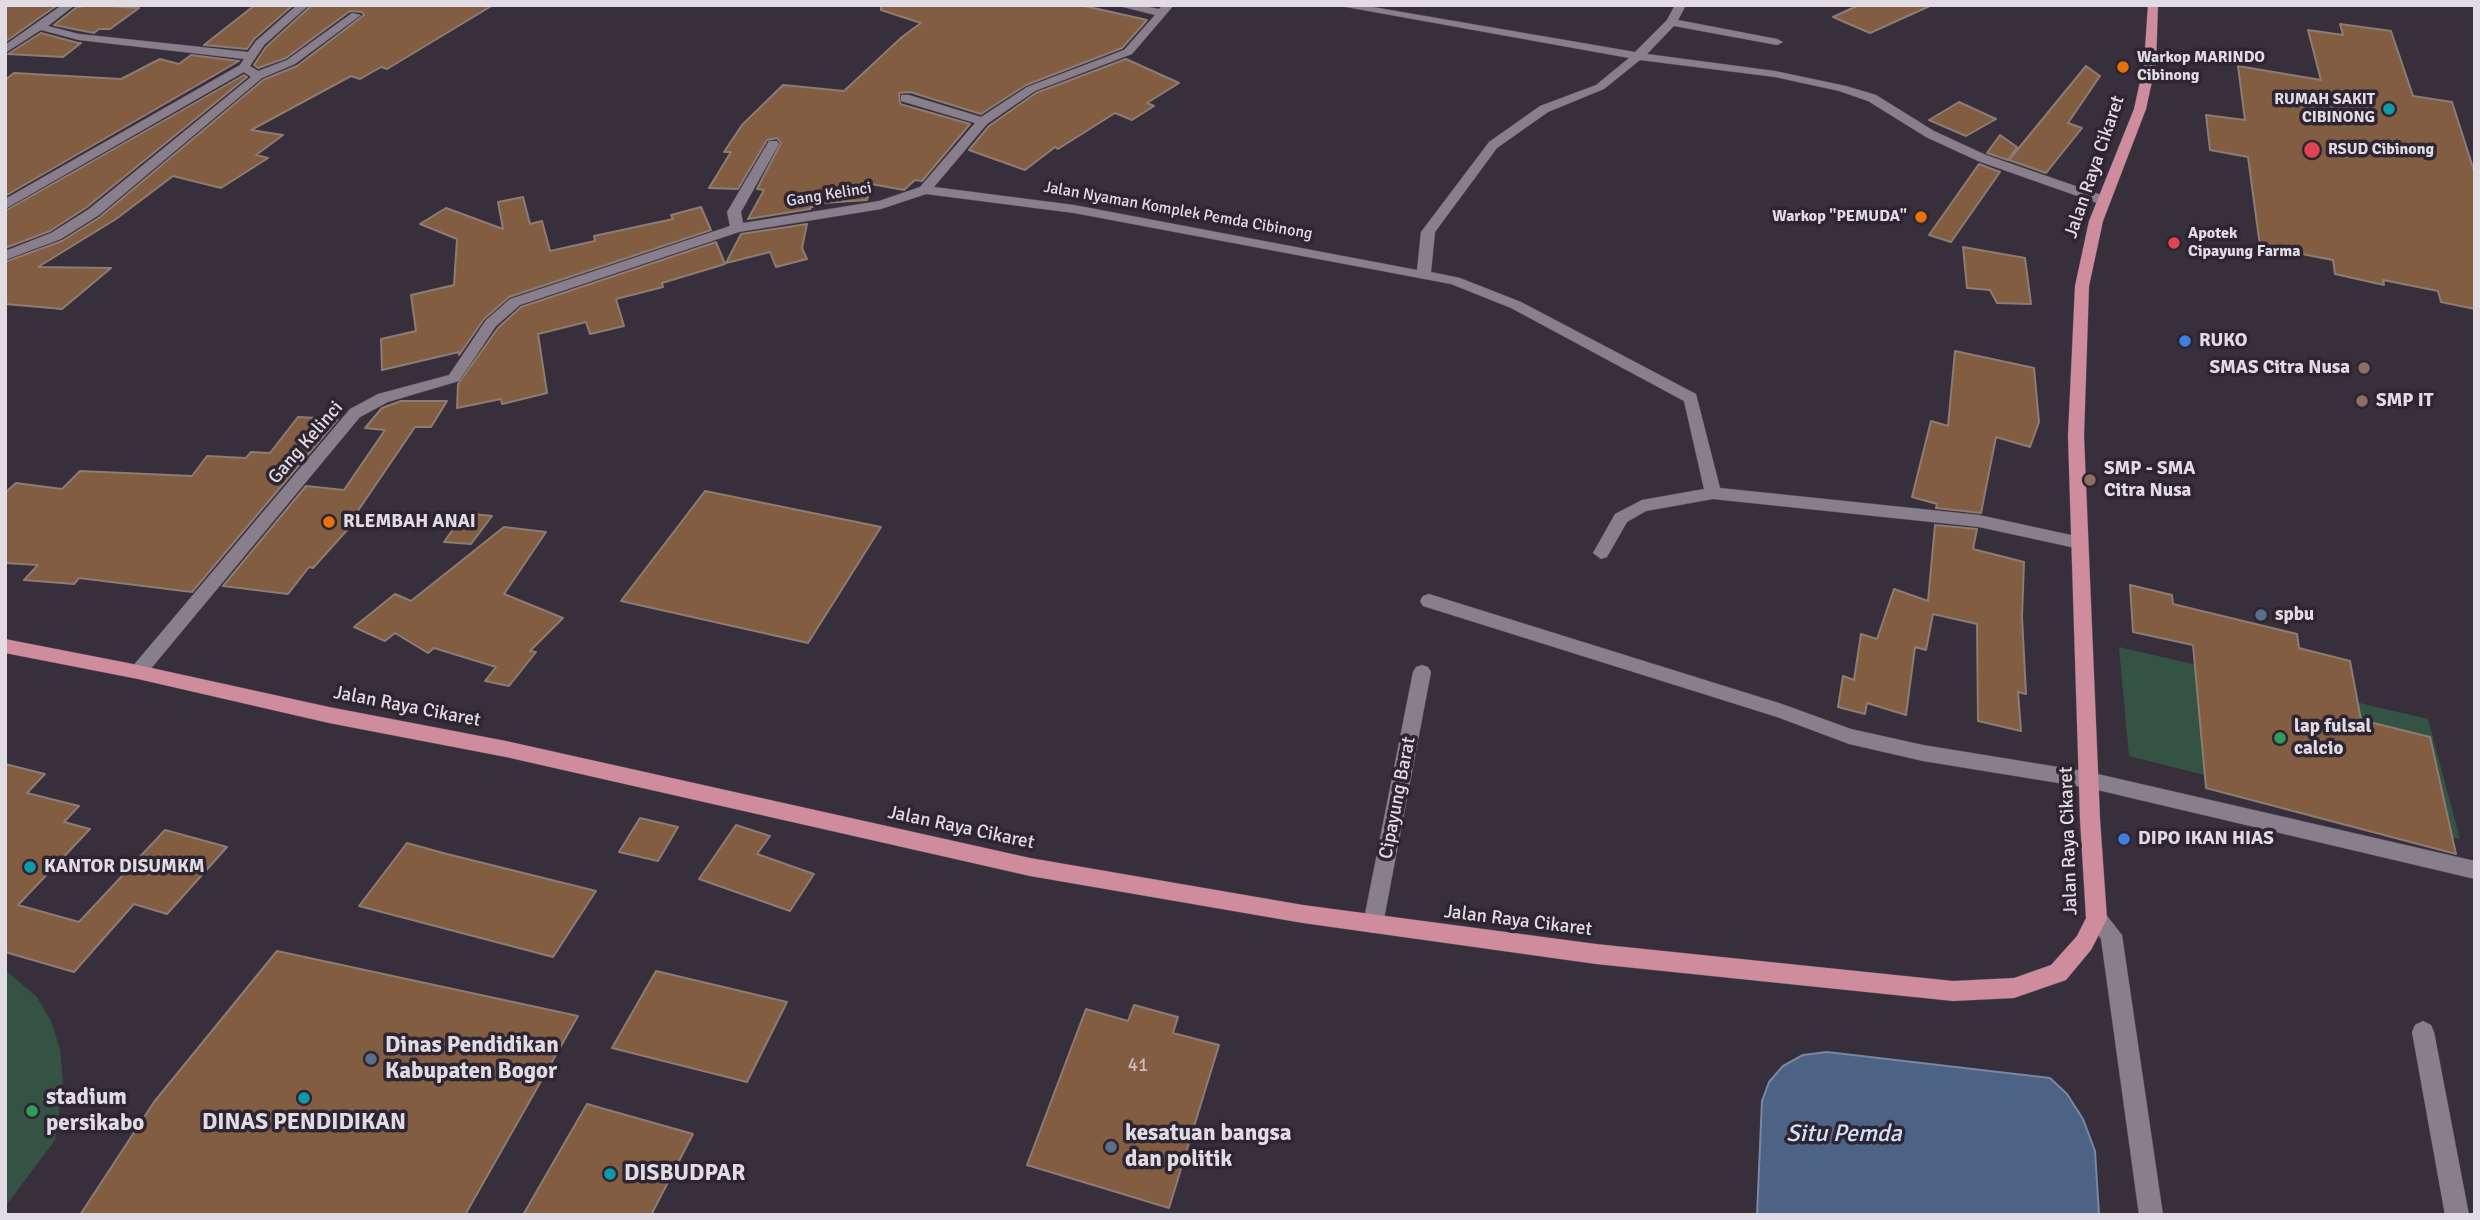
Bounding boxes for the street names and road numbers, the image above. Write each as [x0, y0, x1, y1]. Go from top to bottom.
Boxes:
street label: Jalan Raya Cikaret [2060, 93, 2130, 241]
street label: Jalan Nyaman Komplek Pemda Cibinong [1042, 178, 1314, 244]
street label: Gang Kelinci [785, 179, 873, 211]
street label: Gang Kelinci [264, 397, 348, 489]
street label: Jalan Raya Cikaret [332, 682, 482, 732]
street label: Cipayung Barat [1375, 735, 1421, 861]
street label: Jalan Raya Cikaret [2055, 766, 2083, 916]
street label: Jalan Raya Cikaret [886, 801, 1036, 855]
street label: Jalan Raya Cikaret [1443, 901, 1593, 941]

